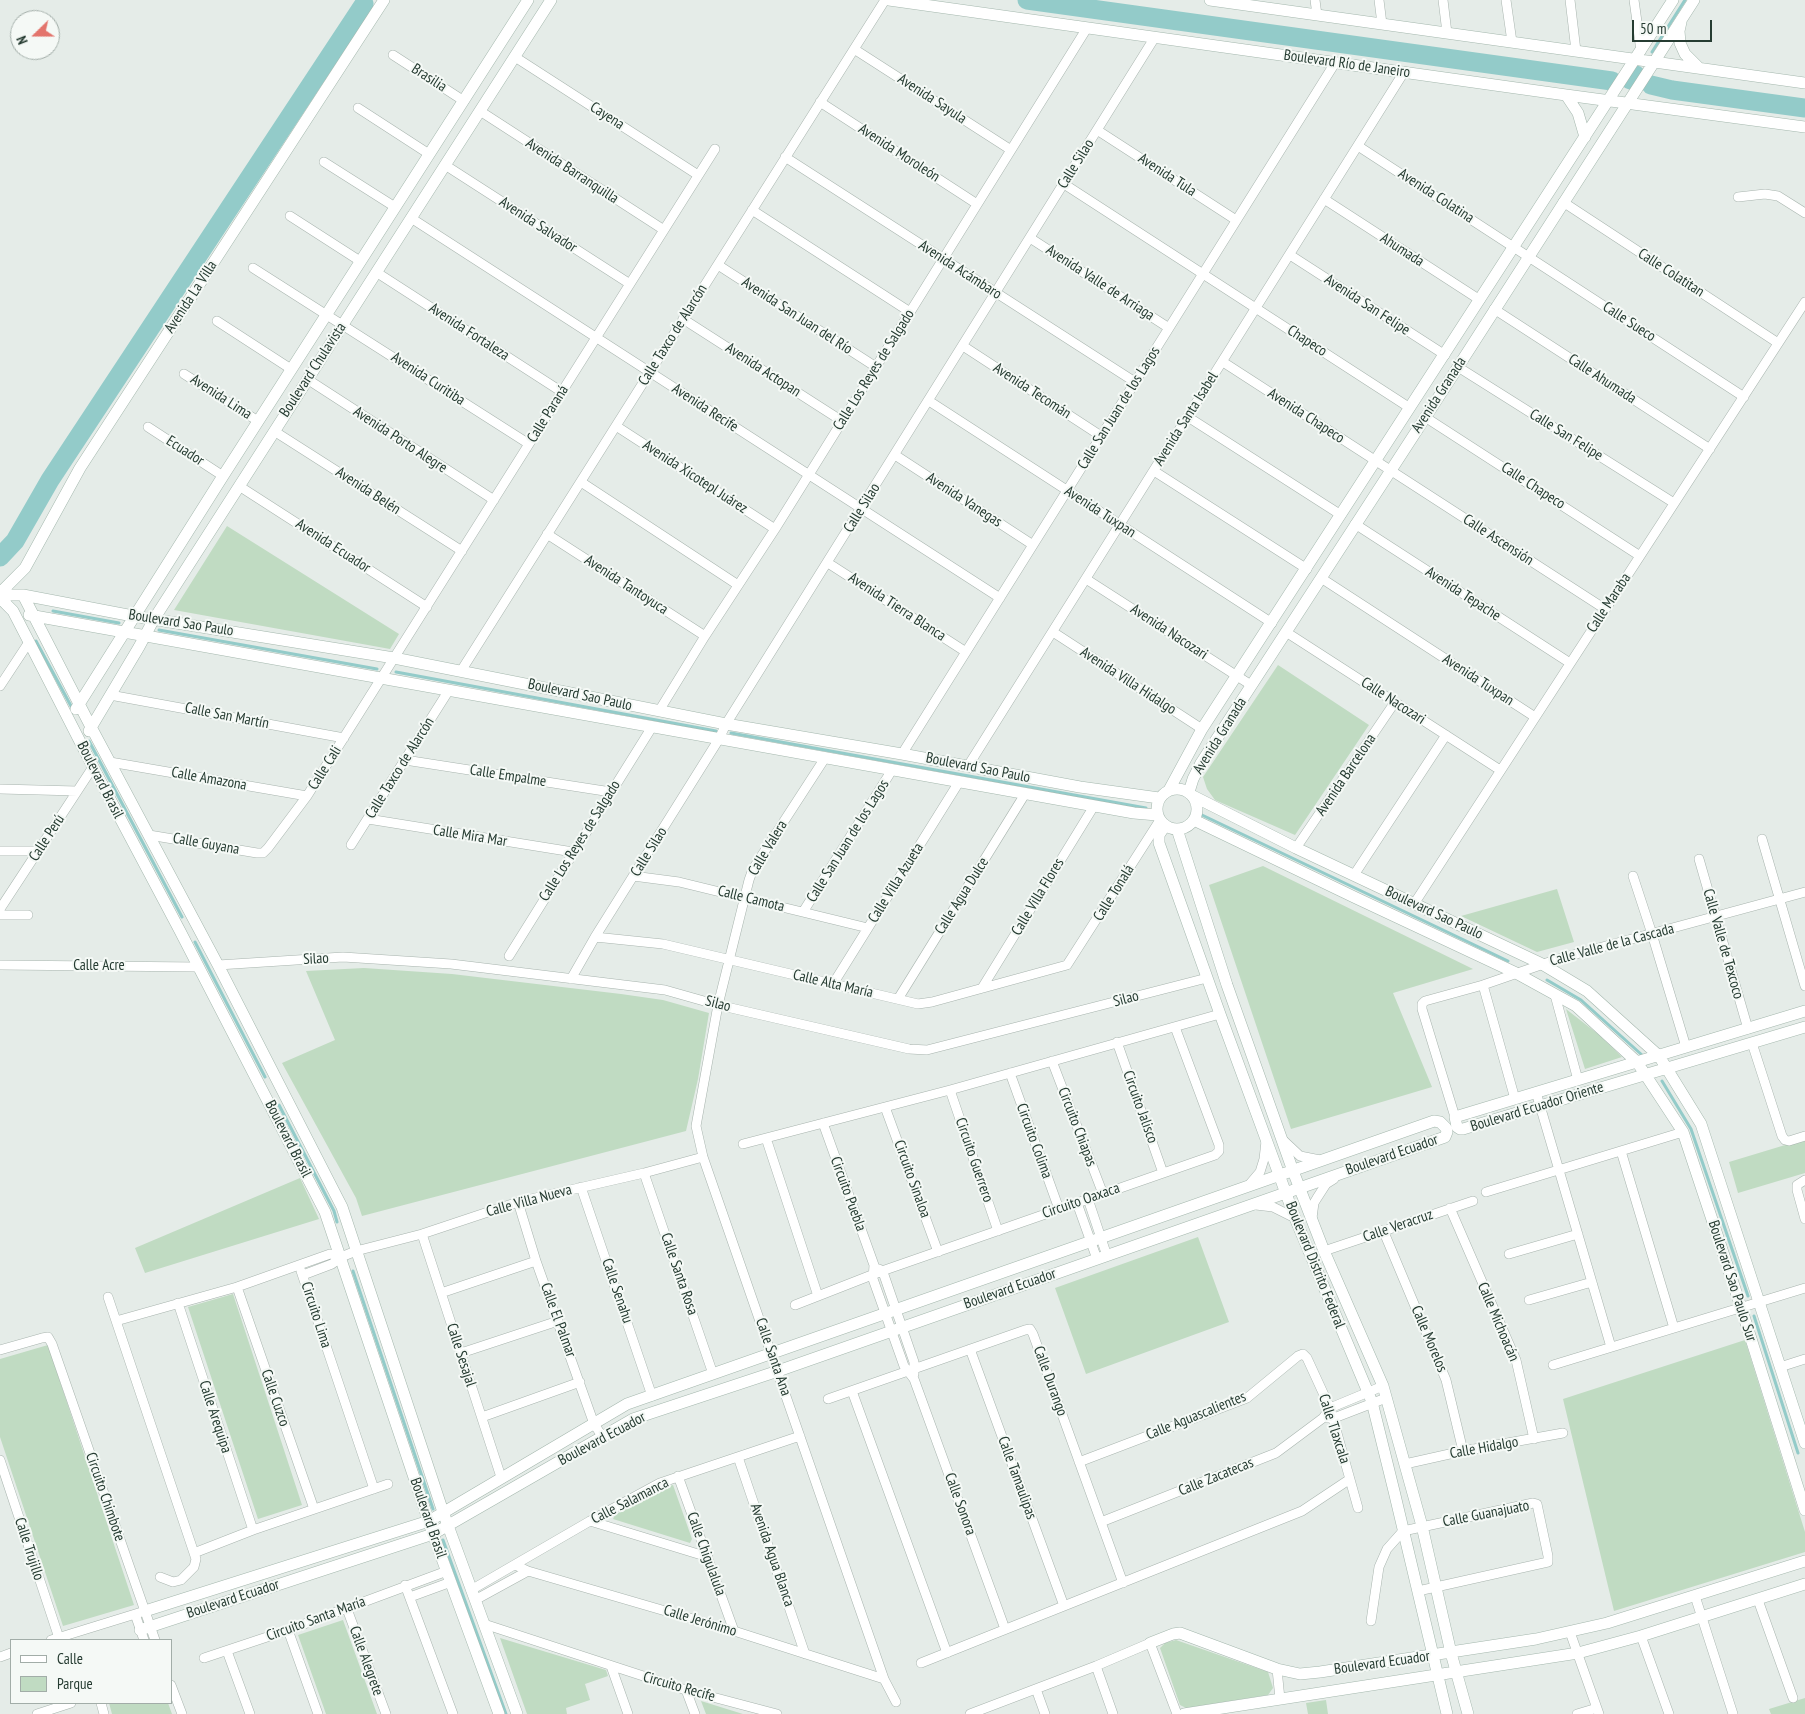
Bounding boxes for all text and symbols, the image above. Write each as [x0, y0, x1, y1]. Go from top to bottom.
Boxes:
north arrow [10, 10, 60, 60]
scale bar [1635, 10, 1715, 42]
text: 50 m [1640, 19, 1666, 38]
text: N [12, 33, 32, 47]
street label: Boulevard Río de Janeiro [1283, 46, 1411, 82]
street label: Brasilia [408, 60, 450, 96]
street label: Avenida Sayula [894, 70, 970, 128]
street label: Cayena [587, 98, 627, 134]
street label: Avenida Moroleón [855, 120, 943, 186]
street label: Avenida Barranquilla [522, 134, 622, 208]
street label: Calle Silao [1054, 136, 1098, 192]
street label: Avenida Tula [1135, 150, 1199, 200]
street label: Avenida Colatina [1395, 165, 1477, 227]
street label: Avenida Salvador [496, 193, 580, 257]
street label: Ahumada [1377, 229, 1427, 271]
street label: Avenida Acámbaro [915, 237, 1005, 303]
street label: Avenida Valle de Arriaga [1042, 241, 1158, 325]
street label: Calle Colatitan [1634, 245, 1708, 301]
street label: Avenida La Villa [161, 257, 221, 337]
street label: Avenida San Felipe [1321, 271, 1413, 339]
street label: Avenida San Juan del Río [738, 273, 856, 359]
street label: Calle Taxco de Alarcón [635, 281, 711, 389]
street label: Calle Sueco [1599, 298, 1659, 346]
street label: Avenida Fortaleza [425, 299, 513, 365]
street label: Calle Los Reyes de Salgado [829, 306, 919, 434]
street label: Boulevard Chulavista [276, 319, 350, 421]
street label: Chapeco [1284, 322, 1330, 360]
street label: Avenida Actopan [722, 339, 804, 401]
street label: Calle San Juan de los Lagos [1074, 343, 1164, 473]
street label: Avenida Curitiba [388, 348, 468, 410]
street label: Calle Ahumada [1565, 350, 1639, 408]
street label: Avenida Granada [1408, 354, 1470, 436]
street label: Avenida Tecomán [990, 359, 1074, 423]
street label: Avenida Santa Isabel [1150, 369, 1222, 469]
street label: Avenida Lima [187, 371, 255, 423]
street label: Avenida Recife [668, 380, 742, 436]
street label: Calle Paraná [523, 382, 573, 446]
street label: Avenida Chapeco [1264, 385, 1348, 447]
street label: Avenida Porto Alegre [350, 403, 450, 477]
street label: Calle San Felipe [1526, 405, 1606, 465]
street label: Ecuador [163, 432, 207, 470]
street label: Avenida Xicotepl Juárez [639, 436, 751, 518]
street label: Calle Chapeco [1498, 459, 1568, 513]
street label: Avenida Belén [332, 463, 404, 519]
street label: Avenida Vanegas [923, 469, 1005, 531]
street label: Calle Silao [840, 480, 884, 536]
street label: Avenida Tuxpan [1061, 482, 1139, 542]
street label: Calle Ascensión [1459, 511, 1537, 569]
street label: Avenida Ecuador [292, 515, 374, 577]
street label: Avenida Tantoyuca [581, 551, 671, 619]
street label: Avenida Tepache [1422, 563, 1504, 625]
street label: Avenida Tierra Blanca [845, 569, 949, 645]
street label: Calle Maraba [1583, 570, 1635, 636]
street label: Avenida Nacozari [1127, 600, 1211, 664]
street label: Boulevard Sao Paulo [127, 606, 235, 640]
street label: Avenida Villa Hidalgo [1077, 643, 1179, 719]
street label: Avenida Tuxpan [1439, 650, 1517, 710]
street label: Calle Nacozari [1357, 674, 1429, 728]
street label: Boulevard Sao Paulo [526, 675, 634, 715]
street label: Avenida Granada [1189, 694, 1251, 778]
street label: Calle San Martín [183, 699, 271, 733]
street label: Calle Taxco de Alarcón [362, 714, 438, 822]
street label: Avenida Barcelona [1312, 731, 1380, 819]
street label: Boulevard Brasil [73, 738, 127, 822]
street label: Calle Cali [305, 743, 345, 793]
street label: Boulevard Sao Paulo [924, 749, 1032, 787]
street label: Calle Empalme [468, 761, 548, 791]
street label: Calle Amazona [170, 764, 248, 794]
street label: Calle San Juan de los Lagos [803, 776, 893, 906]
street label: Calle Los Reyes de Salgado [535, 777, 625, 905]
street label: Calle Perú [25, 811, 69, 865]
street label: Calle Valera [745, 817, 791, 879]
street label: Calle Mira Mar [432, 821, 508, 851]
street label: Calle Silao [627, 824, 671, 880]
street label: Calle Guyana [171, 829, 241, 859]
street label: Calle Villa Azueta [864, 840, 928, 926]
street label: Calle Agua Dulce [931, 854, 993, 938]
street label: Calle Villa Flores [1008, 855, 1068, 939]
street label: Calle Tonalá [1090, 862, 1138, 924]
street label: Calle Camota [716, 882, 786, 916]
street label: Boulevard Sao Paulo [1382, 882, 1486, 944]
street label: Calle Valle de Texcoco [1699, 887, 1747, 1001]
street label: Calle Valle de la Cascada [1548, 920, 1676, 970]
street label: Silao [303, 949, 329, 969]
street label: Calle Acre [73, 957, 125, 975]
street label: Calle Alta María [791, 966, 875, 1002]
street label: Silao [1111, 987, 1141, 1011]
street label: Silao [703, 992, 733, 1016]
street label: Circuito Jalisco [1119, 1068, 1161, 1146]
street label: Boulevard Ecuador Oriente [1468, 1078, 1606, 1136]
street label: Circuito Chiapas [1054, 1085, 1100, 1169]
street label: Boulevard Brasil [261, 1097, 315, 1181]
street label: Circuito Colima [1012, 1101, 1056, 1181]
street label: Circuito Guerrero [951, 1115, 997, 1205]
street label: Boulevard Ecuador [1343, 1131, 1441, 1179]
street label: Circuito Sinaloa [890, 1138, 934, 1220]
street label: Circuito Puebla [826, 1154, 870, 1234]
street label: Circuito Oaxaca [1040, 1179, 1122, 1223]
street label: Calle Villa Nueva [484, 1181, 574, 1221]
street label: Boulevard Distrito Federal [1281, 1199, 1349, 1331]
street label: Calle Veracruz [1361, 1206, 1435, 1246]
street label: Boulevard Sao Paulo Sur [1704, 1218, 1760, 1344]
street label: Calle Santa Rosa [657, 1231, 701, 1317]
street label: Calle Senahu [598, 1256, 636, 1326]
street label: Boulevard Ecuador [961, 1265, 1059, 1313]
street label: Circuito Lima [297, 1280, 335, 1350]
street label: Calle El Palmar [536, 1280, 580, 1360]
street label: Calle Michoacán [1473, 1280, 1523, 1364]
street label: Calle Morelos [1407, 1303, 1451, 1375]
street label: Calle Santa Ana [751, 1316, 795, 1398]
street label: Calle Sesajal [442, 1321, 480, 1389]
street label: Calle Durango [1029, 1344, 1071, 1418]
street label: Calle Cuzco [257, 1367, 293, 1429]
street label: Calle Arequipa [195, 1379, 235, 1455]
street label: Calle Aguascalientes [1143, 1388, 1249, 1444]
street label: Calle Tlaxcala [1314, 1392, 1354, 1466]
street label: Boulevard Ecuador [555, 1408, 649, 1470]
street label: Calle Hidalgo [1448, 1433, 1520, 1463]
street label: Calle Tamaulipas [994, 1434, 1040, 1522]
street label: Circuito Chimbote [81, 1450, 129, 1544]
street label: Calle Zacatecas [1176, 1454, 1256, 1500]
street label: Calle Sonora [940, 1470, 980, 1538]
street label: Calle Salamanca [588, 1474, 672, 1528]
street label: Boulevard Brasil [406, 1475, 450, 1561]
street label: Calle Guanajuato [1441, 1497, 1531, 1531]
street label: Avenida Agua Blanca [746, 1501, 798, 1609]
street label: Calle Chigulalula [683, 1510, 729, 1598]
street label: Calle Trujillo [10, 1515, 48, 1583]
street label: Boulevard Ecuador [184, 1576, 282, 1622]
street label: Circuito Santa María [264, 1593, 368, 1645]
street label: Calle Jerónimo [661, 1601, 739, 1641]
street label: Calle Alegrete [345, 1624, 387, 1698]
legend [10, 1639, 172, 1704]
street label: Boulevard Ecuador [1333, 1647, 1431, 1679]
text: Calle [57, 1649, 83, 1668]
street label: Circuito Recife [641, 1668, 717, 1706]
text: Parque [57, 1674, 93, 1693]

